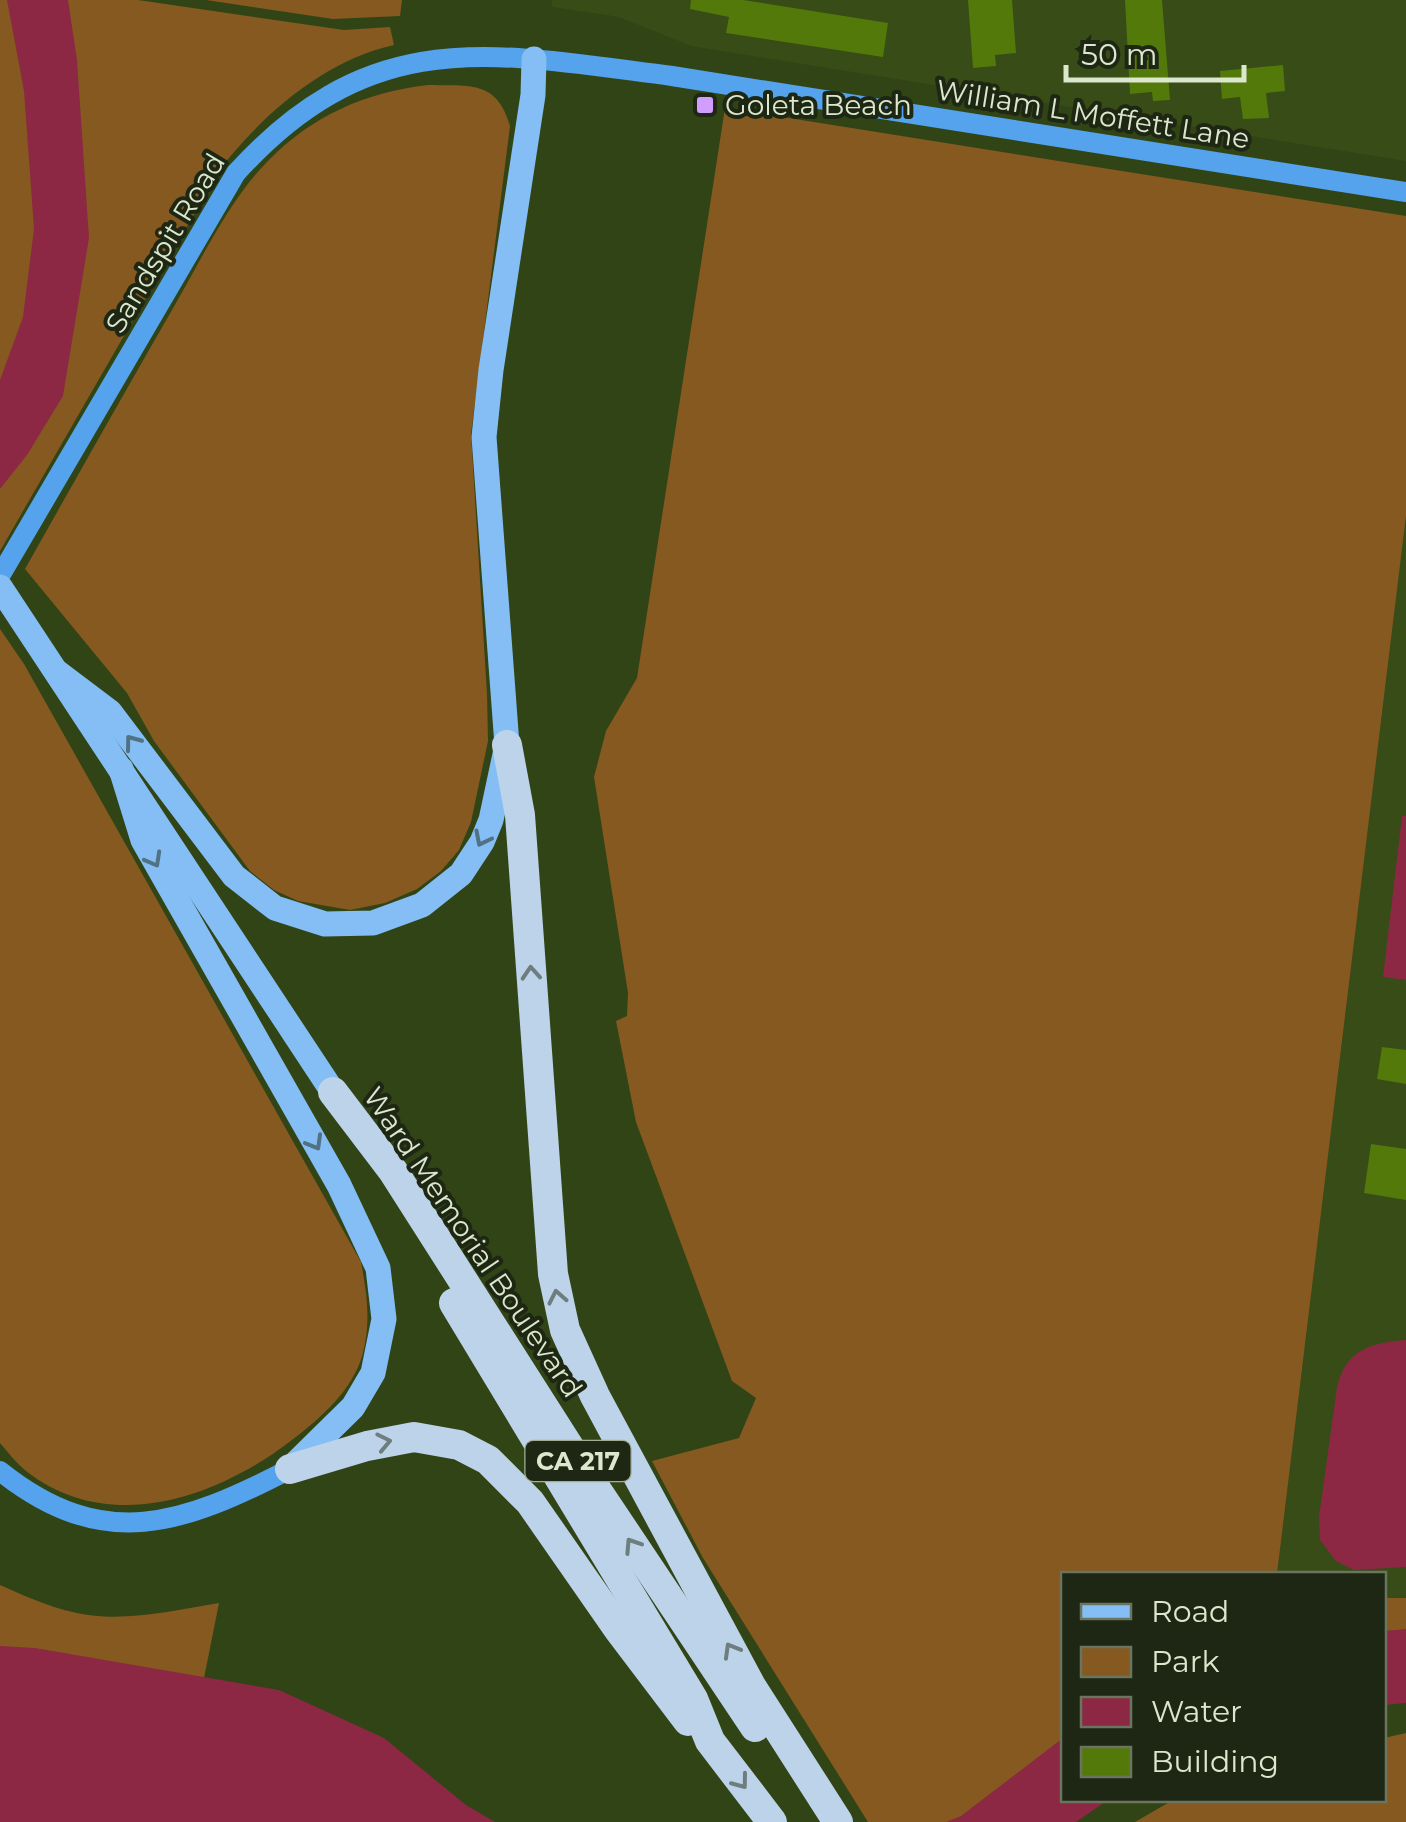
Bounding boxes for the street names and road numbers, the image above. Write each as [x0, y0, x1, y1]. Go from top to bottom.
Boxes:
street label: William L Moffett Lane [934, 72, 1252, 156]
street label: Sandspit Road [98, 147, 232, 339]
street label: Ward Memorial Boulevard [356, 1080, 590, 1404]
road number: CA 217 [526, 1441, 630, 1481]

